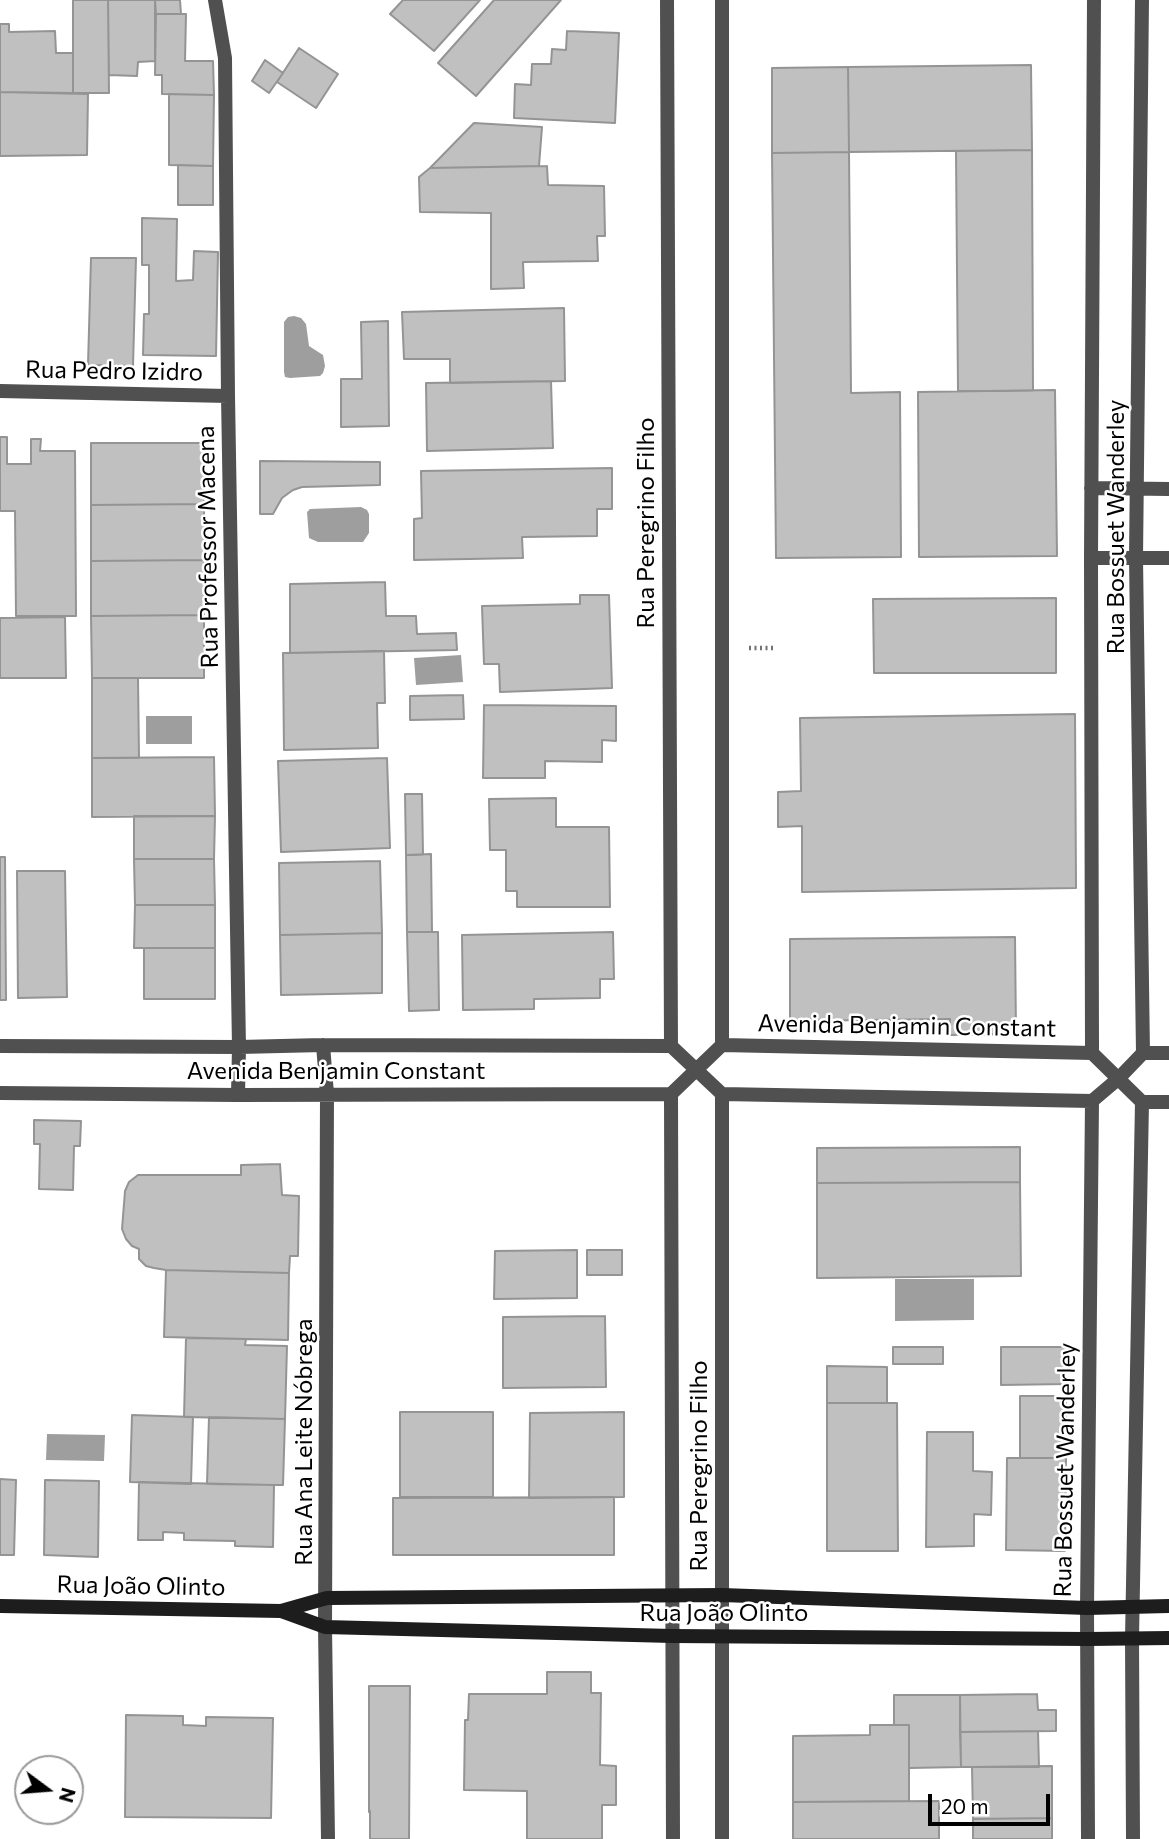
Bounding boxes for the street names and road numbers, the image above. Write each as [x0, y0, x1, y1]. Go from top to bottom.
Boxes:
street label: Rua Pedro Izidro [25, 355, 203, 387]
street label: Rua Bossuet Wanderley [1102, 400, 1130, 654]
street label: Rua Peregrino Filho [632, 417, 660, 629]
street label: Rua Professor Macena [191, 425, 225, 669]
street label: Avenida Benjamin Constant [758, 1009, 1056, 1043]
street label: Avenida Benjamin Constant [187, 1057, 485, 1085]
street label: Rua Ana Leite Nóbrega [290, 1318, 318, 1566]
street label: Rua Bossuet Wanderley [1048, 1342, 1082, 1598]
street label: Rua Peregrino Filho [685, 1360, 713, 1572]
street label: Rua João Olinto [56, 1570, 226, 1602]
street label: Rua João Olinto [640, 1599, 808, 1627]

